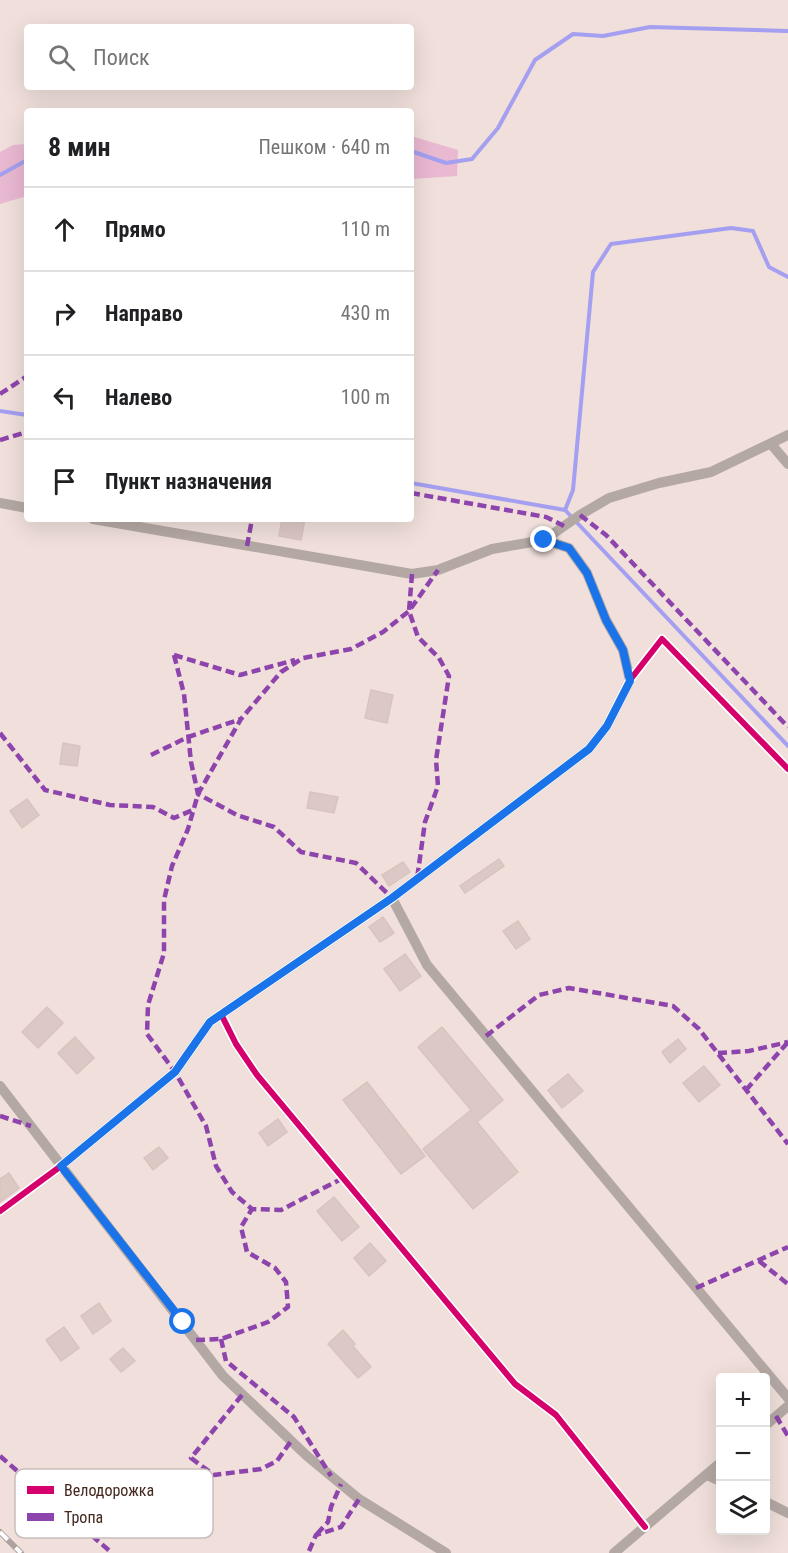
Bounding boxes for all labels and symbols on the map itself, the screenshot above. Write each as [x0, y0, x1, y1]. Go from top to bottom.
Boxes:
route end [530, 526, 556, 552]
route start [169, 1308, 195, 1334]
legend [15, 1469, 213, 1538]
text: Велодорожка [64, 1481, 154, 1500]
text: Тропа [64, 1508, 103, 1527]

